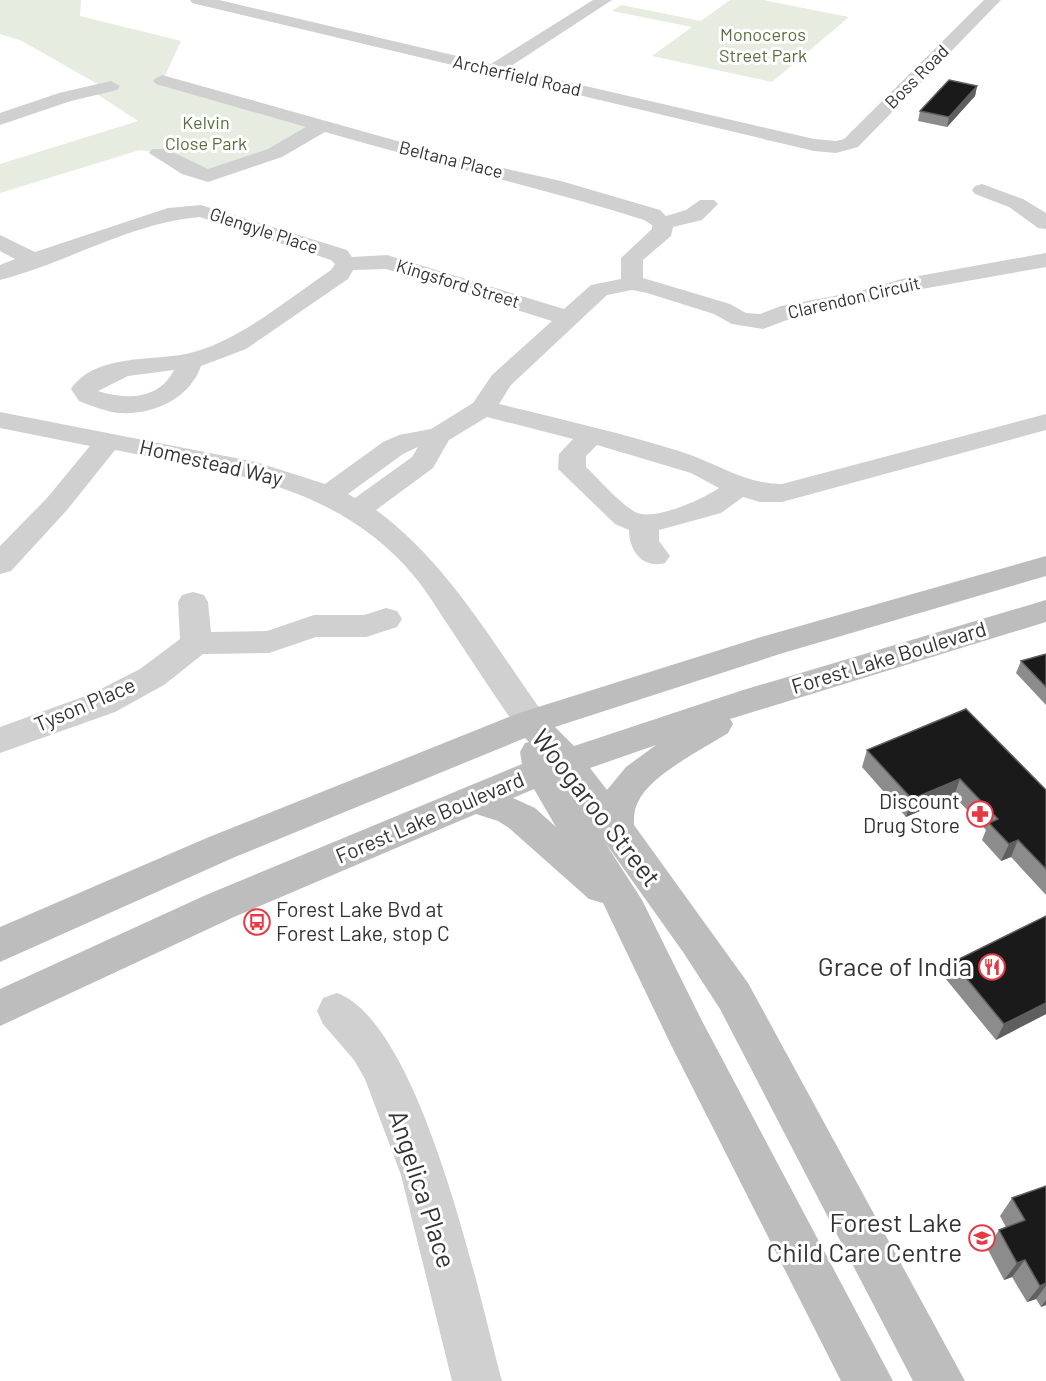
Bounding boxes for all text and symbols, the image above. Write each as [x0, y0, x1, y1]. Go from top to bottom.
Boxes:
park label: Monoceros Street Park [719, 23, 807, 66]
street label: Boss Road [880, 40, 953, 113]
street label: Archerfield Road [451, 50, 583, 100]
park label: Kelvin Close Park [165, 111, 247, 154]
street label: Beltana Place [397, 136, 505, 183]
street label: Glengyle Place [207, 202, 321, 258]
street label: Kingsford Street [394, 254, 523, 312]
street label: Clarendon Circuit [786, 271, 922, 323]
street label: Homestead Way [137, 433, 286, 490]
street label: Forest Lake Boulevard [788, 615, 989, 698]
street label: Tyson Place [30, 671, 139, 736]
street label: Woogaroo Street [526, 722, 668, 892]
street label: Forest Lake Boulevard [331, 766, 527, 868]
place label: Discount Drug Store [863, 788, 960, 837]
pharmacy icon: Discount Drug Store [965, 799, 995, 829]
place label: Forest Lake Bvd at Forest Lake, stop C [276, 896, 450, 945]
bus stop icon: Forest Lake Bvd at Forest Lake, stop C [242, 907, 272, 937]
place label: Grace of India [818, 950, 972, 981]
restaurant icon: Grace of India [977, 952, 1007, 982]
street label: Angelica Place [383, 1106, 464, 1271]
place label: Forest Lake Child Care Centre [767, 1206, 962, 1267]
school or university icon: Forest Lake Child Care Centre [967, 1223, 997, 1253]

